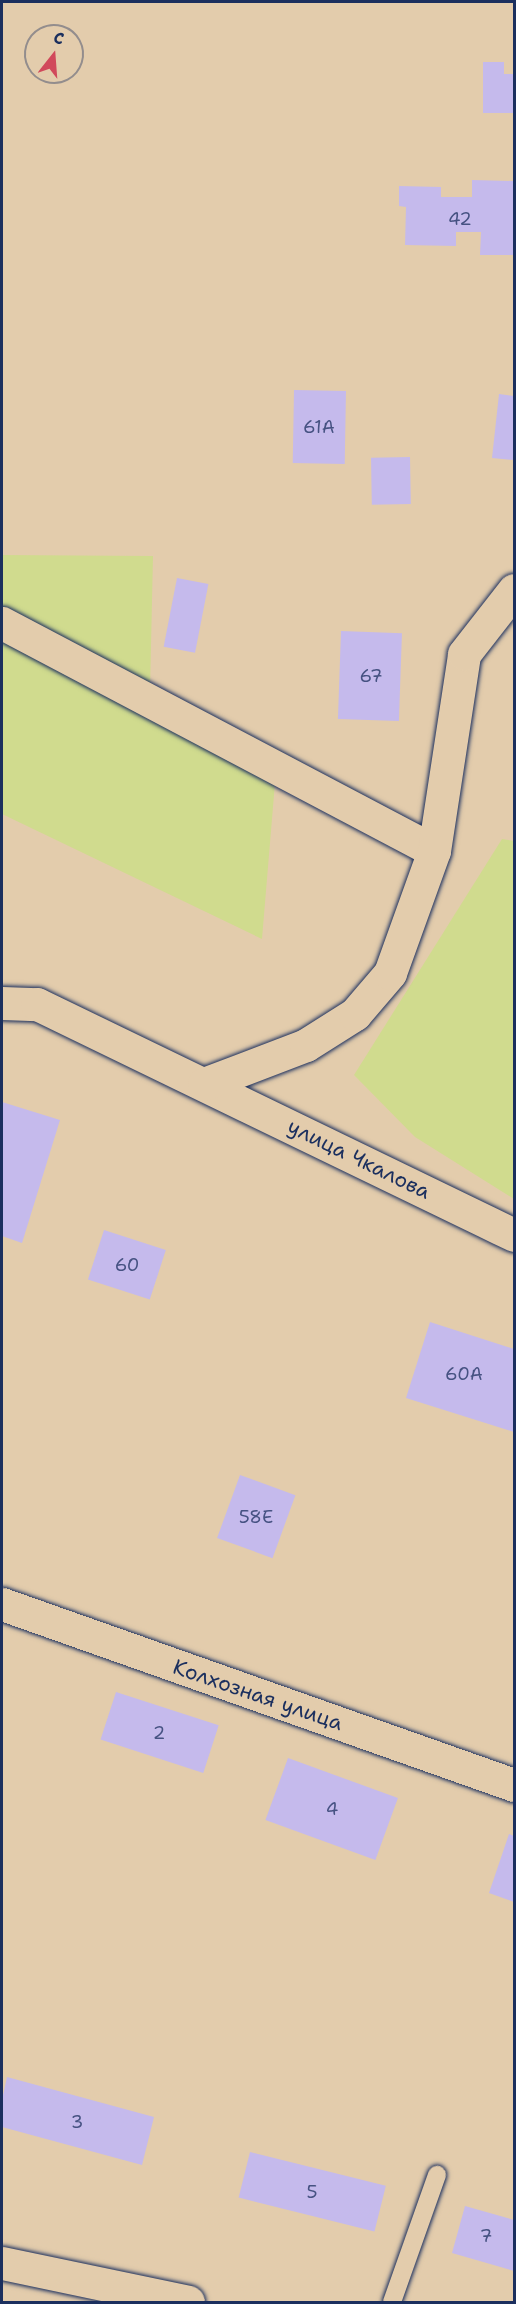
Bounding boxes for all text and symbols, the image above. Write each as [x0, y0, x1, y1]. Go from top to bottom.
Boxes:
north arrow [24, 24, 84, 84]
text: С [51, 27, 67, 50]
house number: 42 [448, 208, 472, 230]
house number: 61А [303, 416, 335, 438]
house number: 67 [359, 665, 383, 687]
street label: улица Чкалова [284, 1114, 434, 1204]
house number: 60 [115, 1254, 139, 1276]
house number: 60А [445, 1363, 483, 1385]
house number: 58Е [239, 1506, 273, 1528]
street label: Колхозная улица [170, 1654, 346, 1736]
house number: 2 [153, 1722, 165, 1744]
house number: 4 [326, 1798, 338, 1820]
house number: 3 [71, 2111, 83, 2133]
house number: 5 [306, 2181, 318, 2203]
house number: 7 [480, 2225, 492, 2247]

